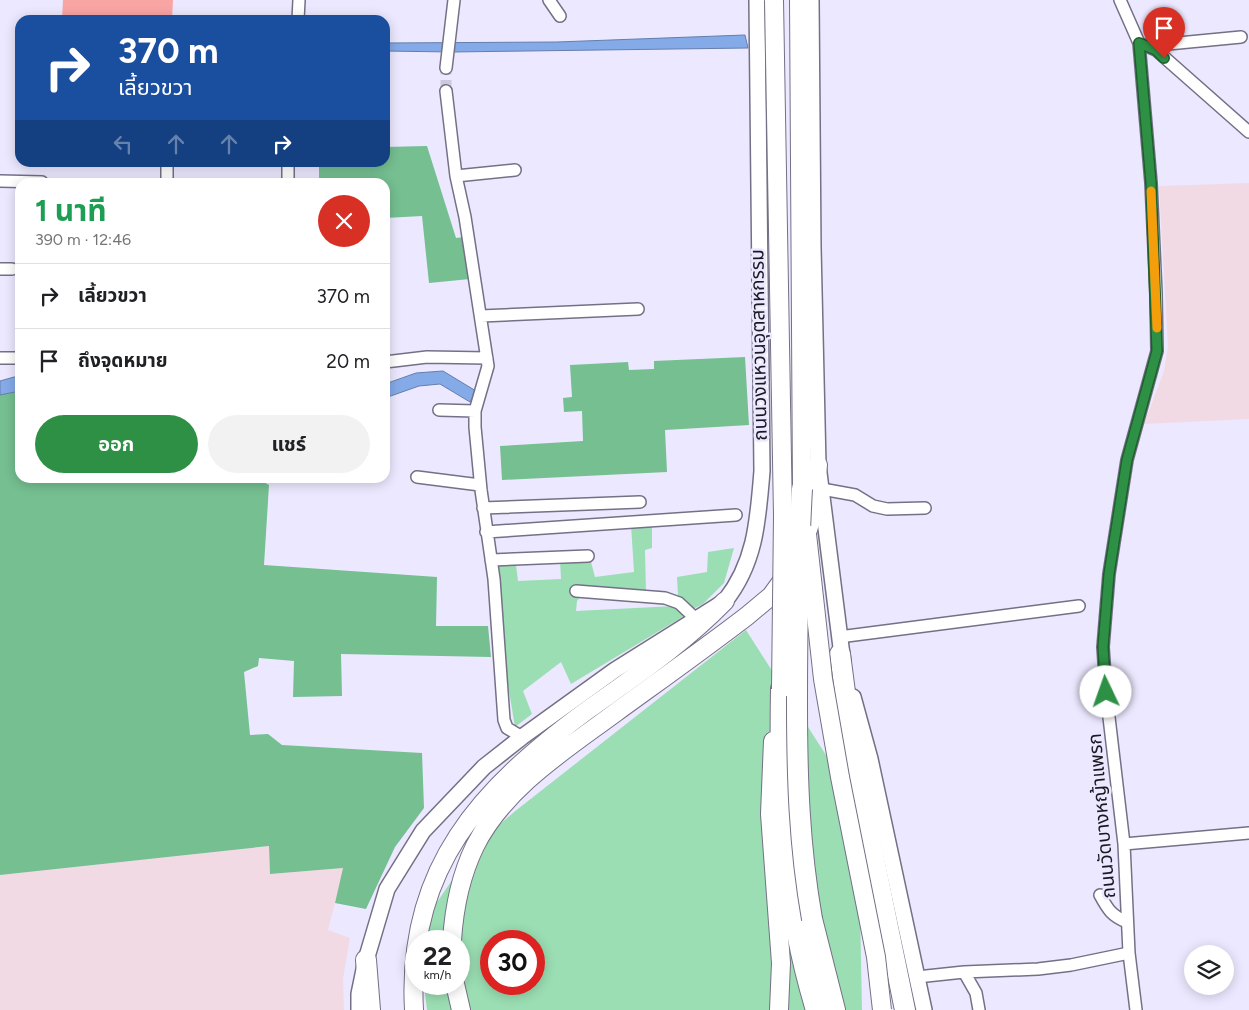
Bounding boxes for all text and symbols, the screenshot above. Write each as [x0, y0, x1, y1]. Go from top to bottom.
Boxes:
pin [1143, 7, 1185, 58]
icon: arrive [1150, 14, 1178, 42]
text: 370 m [118, 30, 218, 72]
icon: right [35, 35, 100, 100]
text: เลี้ยวขวา [118, 74, 193, 101]
icon: left [109, 130, 137, 158]
icon: ahead [162, 130, 190, 158]
icon: ahead [215, 130, 243, 158]
icon: right [268, 130, 296, 158]
text: 1 นาที [35, 192, 107, 229]
button: close [318, 195, 370, 247]
text: 390 m · 12:46 [35, 230, 131, 249]
street label: ถนนวงแหวนอุตสาหกรรม [745, 249, 772, 441]
icon: right [35, 282, 63, 310]
text: เลี้ยวขวา [78, 284, 147, 307]
text: 370 m [316, 285, 370, 308]
icon: arrive [35, 347, 63, 375]
text: ถึงจุดหมาย [78, 349, 168, 372]
text: 20 m [326, 350, 370, 373]
button: ออก [35, 415, 198, 473]
button: แชร์ [208, 415, 370, 473]
position arrow [1079, 665, 1131, 717]
street label: ถนนวัดบางหญ้าแพรก [1083, 732, 1120, 899]
speed limit sign: 30 [480, 930, 545, 995]
text: 22 [423, 941, 452, 971]
map controls [1184, 945, 1234, 995]
button: layers [1184, 945, 1234, 995]
text: km/h [424, 968, 451, 982]

